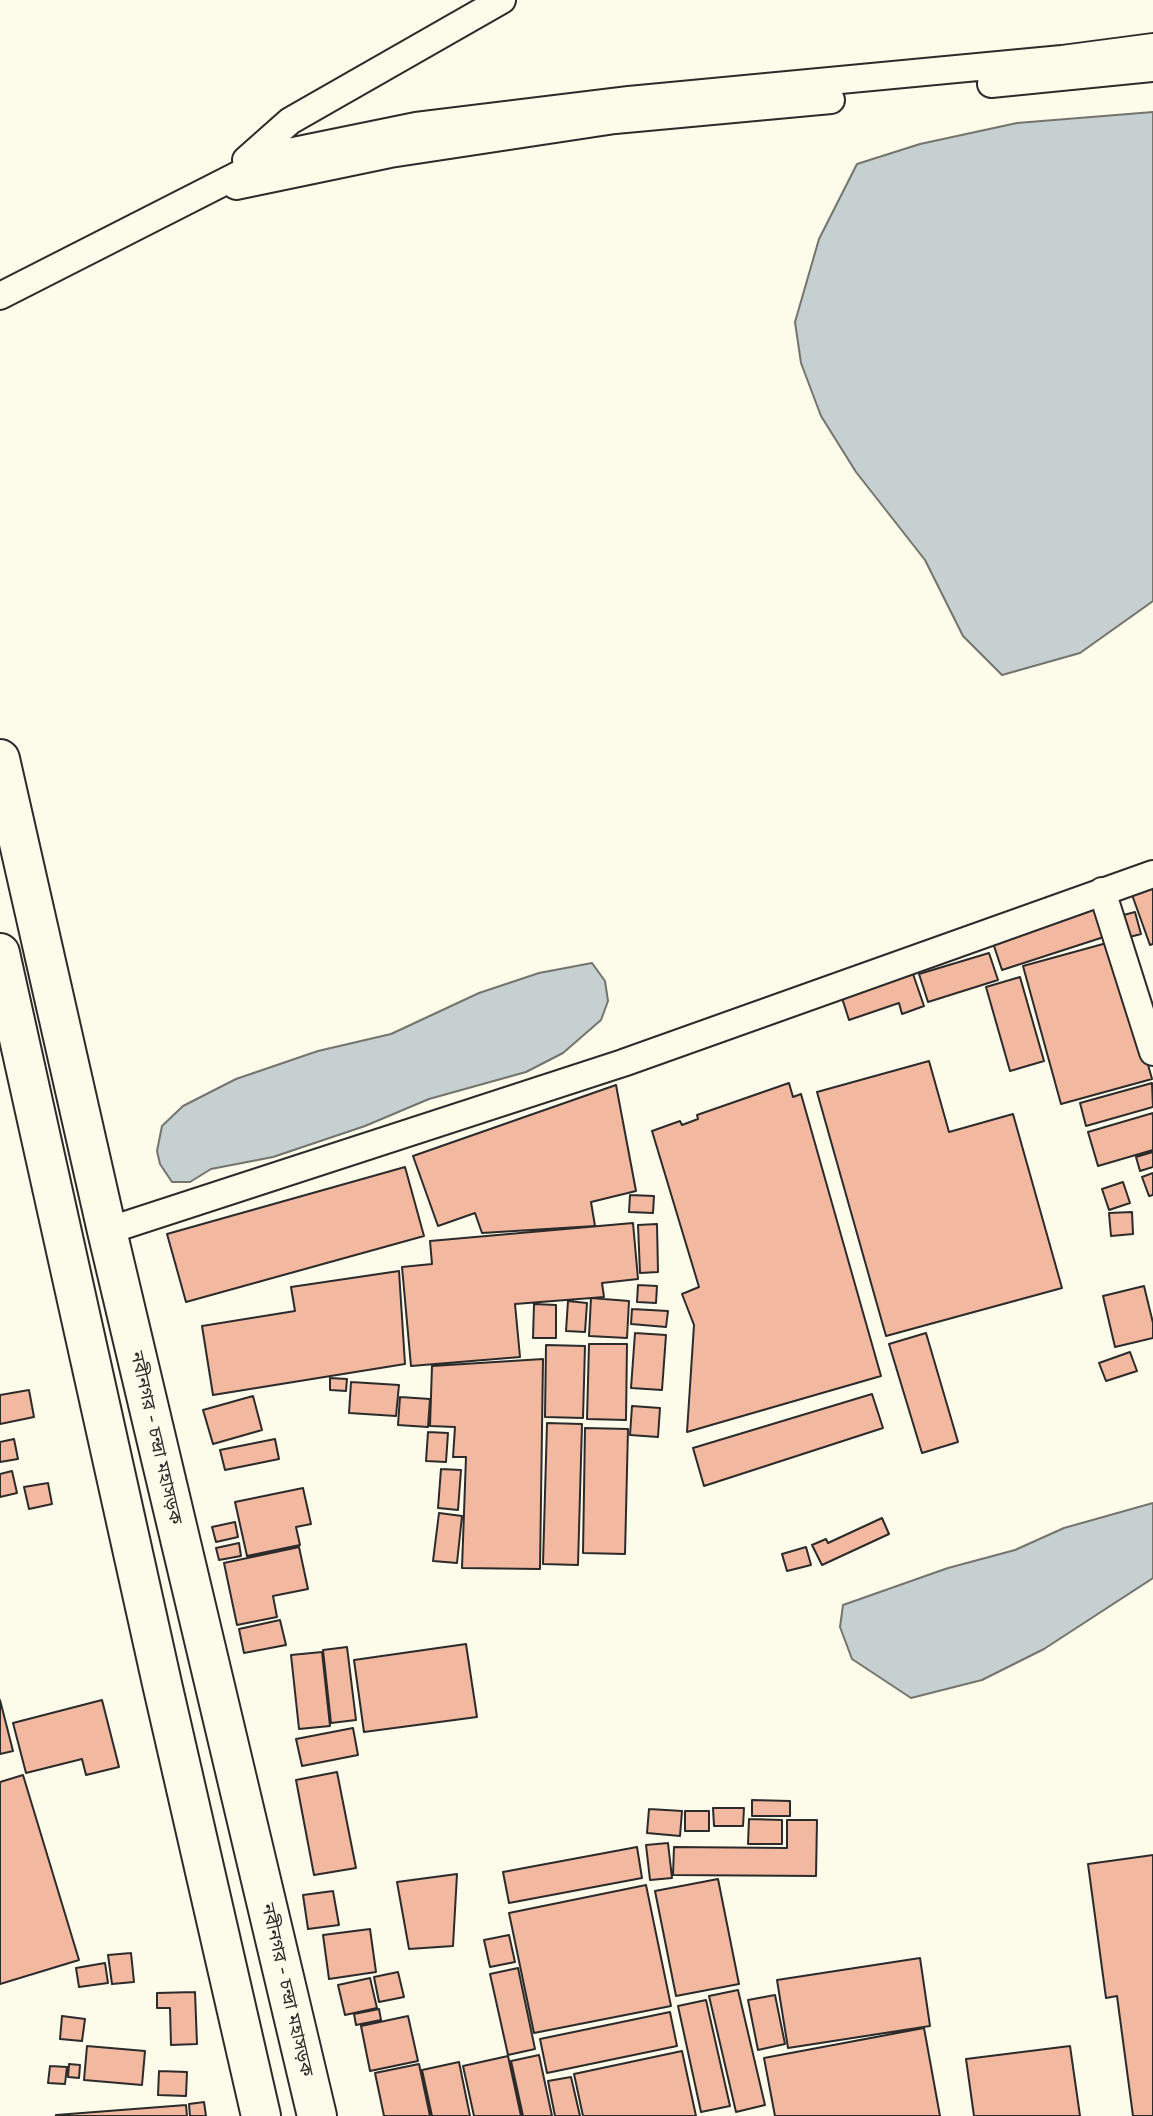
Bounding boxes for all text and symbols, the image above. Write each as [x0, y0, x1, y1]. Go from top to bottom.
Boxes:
street label: নবীনগর - চন্দ্রা মহাসড়ক [126, 1349, 186, 1527]
street label: নবীনগর - চন্দ্রা মহাসড়ক [257, 1901, 317, 2079]

